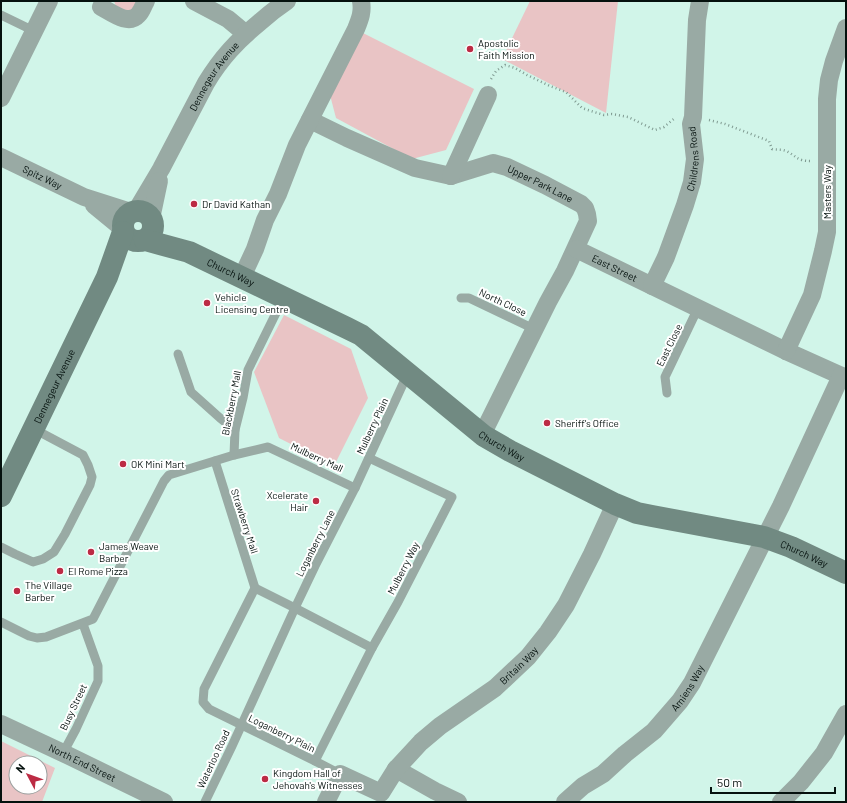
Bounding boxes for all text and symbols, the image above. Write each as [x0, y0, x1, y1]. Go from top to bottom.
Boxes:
place label: Apostolic Faith Mission [478, 37, 535, 61]
street label: Dennegeur Avenue [187, 39, 241, 113]
marker: Apostolic Faith Mission [465, 44, 475, 54]
street label: Childrens Road [684, 126, 701, 193]
street label: Spitz Way [21, 162, 64, 192]
street label: Upper Park Lane [506, 162, 575, 205]
street label: Masters Way [821, 164, 833, 219]
place label: Dr David Kathan [202, 198, 270, 210]
marker: Dr David Kathan [189, 199, 199, 209]
street label: East Street [590, 252, 640, 284]
street label: Church Way [205, 256, 257, 289]
street label: North Close [477, 286, 529, 318]
place label: Vehicle Licensing Centre [215, 291, 289, 315]
marker: Vehicle Licensing Centre [202, 298, 212, 308]
street label: East Close [654, 322, 684, 368]
street label: Dennegeur Avenue [31, 347, 77, 425]
street label: Blackberry Mall [219, 370, 243, 436]
street label: Mulberry Plain [354, 396, 390, 456]
place label: Sheriff's Office [555, 417, 619, 429]
marker: Sheriff's Office [542, 418, 552, 428]
street label: Church Way [476, 428, 527, 464]
street label: Mulberry Mall [289, 440, 345, 474]
place label: OK Mini Mart [131, 458, 185, 470]
marker: OK Mini Mart [118, 459, 128, 469]
street label: Strawberry Mall [229, 487, 261, 555]
place label: Xcelerate Hair [267, 489, 308, 513]
marker: Xcelerate Hair [311, 496, 321, 506]
street label: Loganberry Lane [293, 508, 337, 578]
street label: Church Way [779, 538, 830, 570]
street label: Mulberry Way [385, 539, 422, 596]
place label: James Weave Barber [99, 540, 159, 564]
marker: James Weave Barber [86, 547, 96, 557]
place label: El Rome Pizza [68, 565, 128, 577]
marker: El Rome Pizza [55, 566, 65, 576]
place label: The Village Barber [25, 579, 72, 603]
marker: The Village Barber [12, 586, 22, 596]
street label: Britain Way [497, 644, 540, 687]
street label: Amiens Way [668, 662, 706, 713]
street label: Busy Street [57, 682, 89, 732]
street label: Loganberry Plain [247, 712, 317, 754]
street label: Waterloo Road [194, 728, 232, 790]
street label: North End Street [47, 741, 118, 784]
north arrow [8, 755, 48, 795]
text: N [13, 761, 27, 775]
place label: Kingdom Hall of Jehovah's Witnesses [273, 767, 363, 791]
scale bar [711, 769, 835, 795]
marker: Kingdom Hall of Jehovah's Witnesses [260, 774, 270, 784]
text: 50 m [717, 775, 742, 789]

